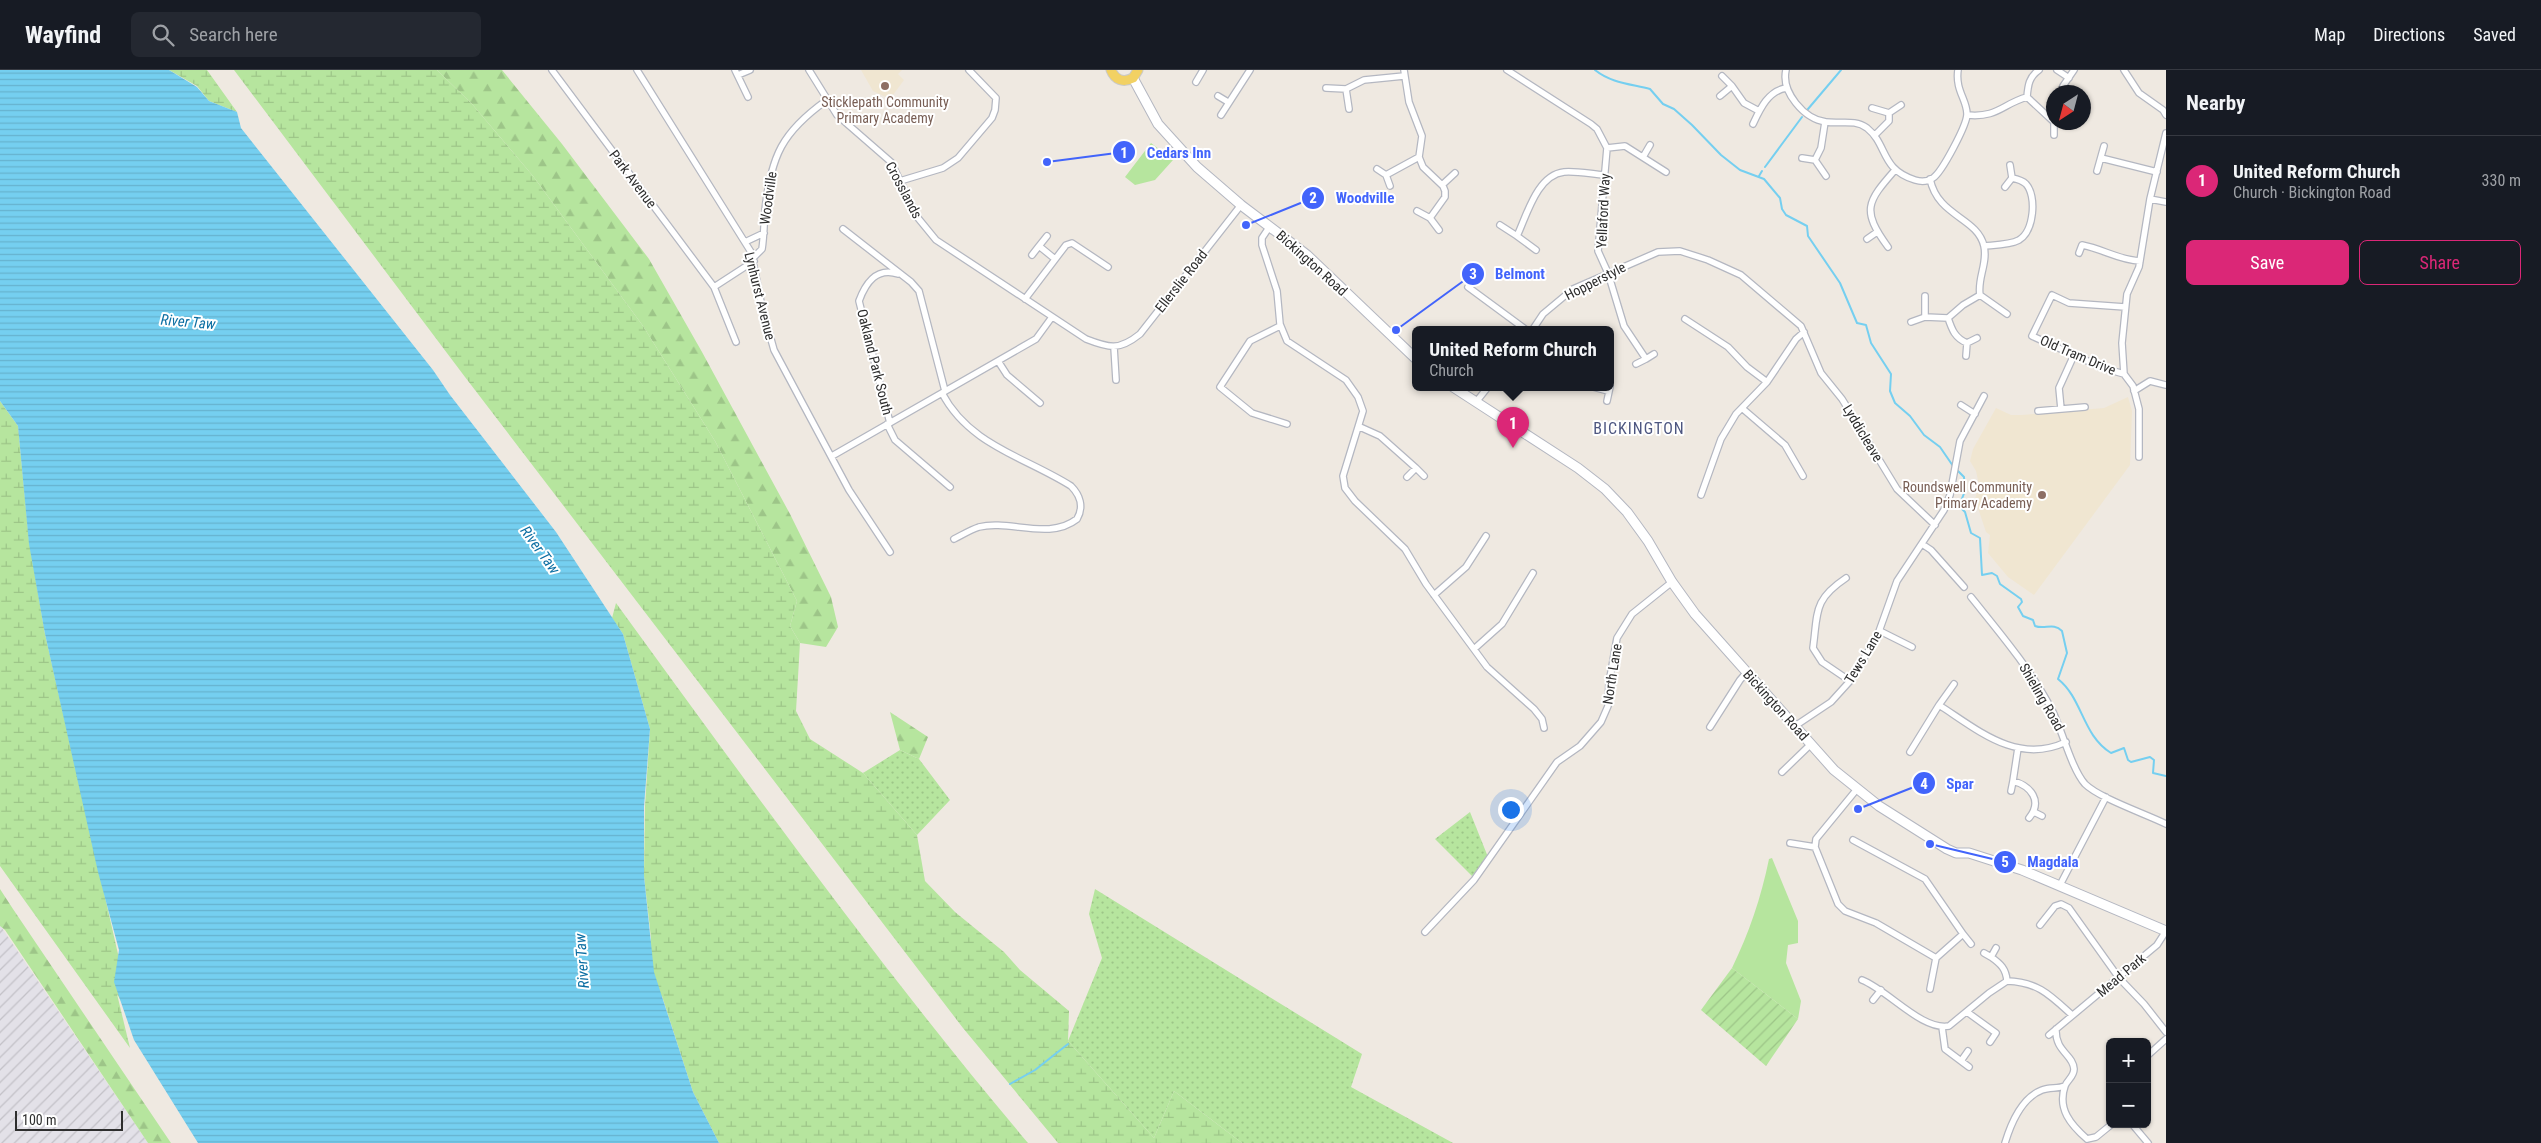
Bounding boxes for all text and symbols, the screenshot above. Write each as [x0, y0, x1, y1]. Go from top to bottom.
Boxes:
search box [131, 12, 481, 57]
text: Wayfind [25, 21, 101, 49]
icon: search [149, 21, 177, 49]
text: Search here [189, 23, 278, 46]
text: Map [2314, 24, 2345, 45]
text: Directions [2373, 24, 2445, 45]
text: Saved [2473, 24, 2516, 45]
marker: Sticklepath Community Primary Academy [879, 80, 891, 92]
north arrow [2046, 85, 2091, 130]
text: Nearby [2186, 91, 2245, 115]
place label: Sticklepath Community Primary Academy [821, 94, 949, 126]
callout: Cedars Inn [1112, 137, 1221, 167]
text: 1 [1120, 144, 1128, 162]
text: Cedars Inn [1147, 144, 1211, 162]
street label: Park Avenue [606, 147, 660, 212]
street label: Crosslands [882, 159, 926, 221]
text: United Reform Church [2233, 160, 2400, 183]
street label: Woodville [756, 170, 780, 226]
text: 1 [2198, 171, 2206, 190]
text: 330 m [2482, 171, 2521, 190]
street label: Yellaford Way [1593, 173, 1613, 249]
callout: Woodville [1301, 183, 1404, 213]
text: Church · Bickington Road [2233, 183, 2391, 202]
text: 2 [1309, 189, 1317, 207]
text: Woodville [1336, 189, 1394, 207]
street label: Bickington Road [1273, 227, 1351, 299]
button: Save [2186, 240, 2349, 285]
button: Share [2359, 240, 2521, 285]
street label: Ellerslie Road [1152, 247, 1210, 315]
street label: Lynhurst Avenue [741, 250, 779, 342]
callout: Belmont [1460, 259, 1555, 289]
street label: Hopperstyle [1562, 259, 1629, 303]
text: 3 [1469, 265, 1477, 283]
text: Belmont [1495, 265, 1545, 283]
street label: Oakland Park South [854, 307, 896, 417]
water label: River Taw [160, 311, 217, 333]
popup [1412, 326, 1614, 391]
street label: Old Tram Drive [2038, 332, 2119, 378]
text: United Reform Church [1429, 338, 1597, 361]
text: Church [1429, 361, 1474, 380]
street label: Lyddicleave [1840, 401, 1887, 465]
pin: 1 [1497, 407, 1529, 448]
district label: BICKINGTON [1593, 419, 1685, 438]
place label: Roundswell Community Primary Academy [1903, 479, 2032, 511]
marker: Roundswell Community Primary Academy [2036, 489, 2048, 501]
water label: River Taw [517, 523, 564, 578]
street label: Tews Lane [1841, 627, 1885, 686]
street label: North Lane [1599, 642, 1625, 705]
street label: Shieling Road [2016, 660, 2068, 734]
street label: Bickington Road [1740, 666, 1812, 744]
callout: Spar [1912, 768, 1984, 798]
text: 4 [1920, 775, 1928, 793]
text: Spar [1946, 775, 1974, 793]
your location [1498, 797, 1524, 823]
callout: Magdala [1993, 847, 2089, 877]
text: 5 [2001, 853, 2009, 871]
text: Magdala [2027, 853, 2079, 871]
water label: River Taw [571, 933, 593, 989]
street label: Mead Park [2093, 949, 2149, 1000]
map controls [2106, 1038, 2151, 1128]
button: + [2106, 1038, 2151, 1083]
button: − [2106, 1083, 2151, 1128]
scale bar [15, 1108, 122, 1131]
text: 100 m [22, 1112, 57, 1128]

